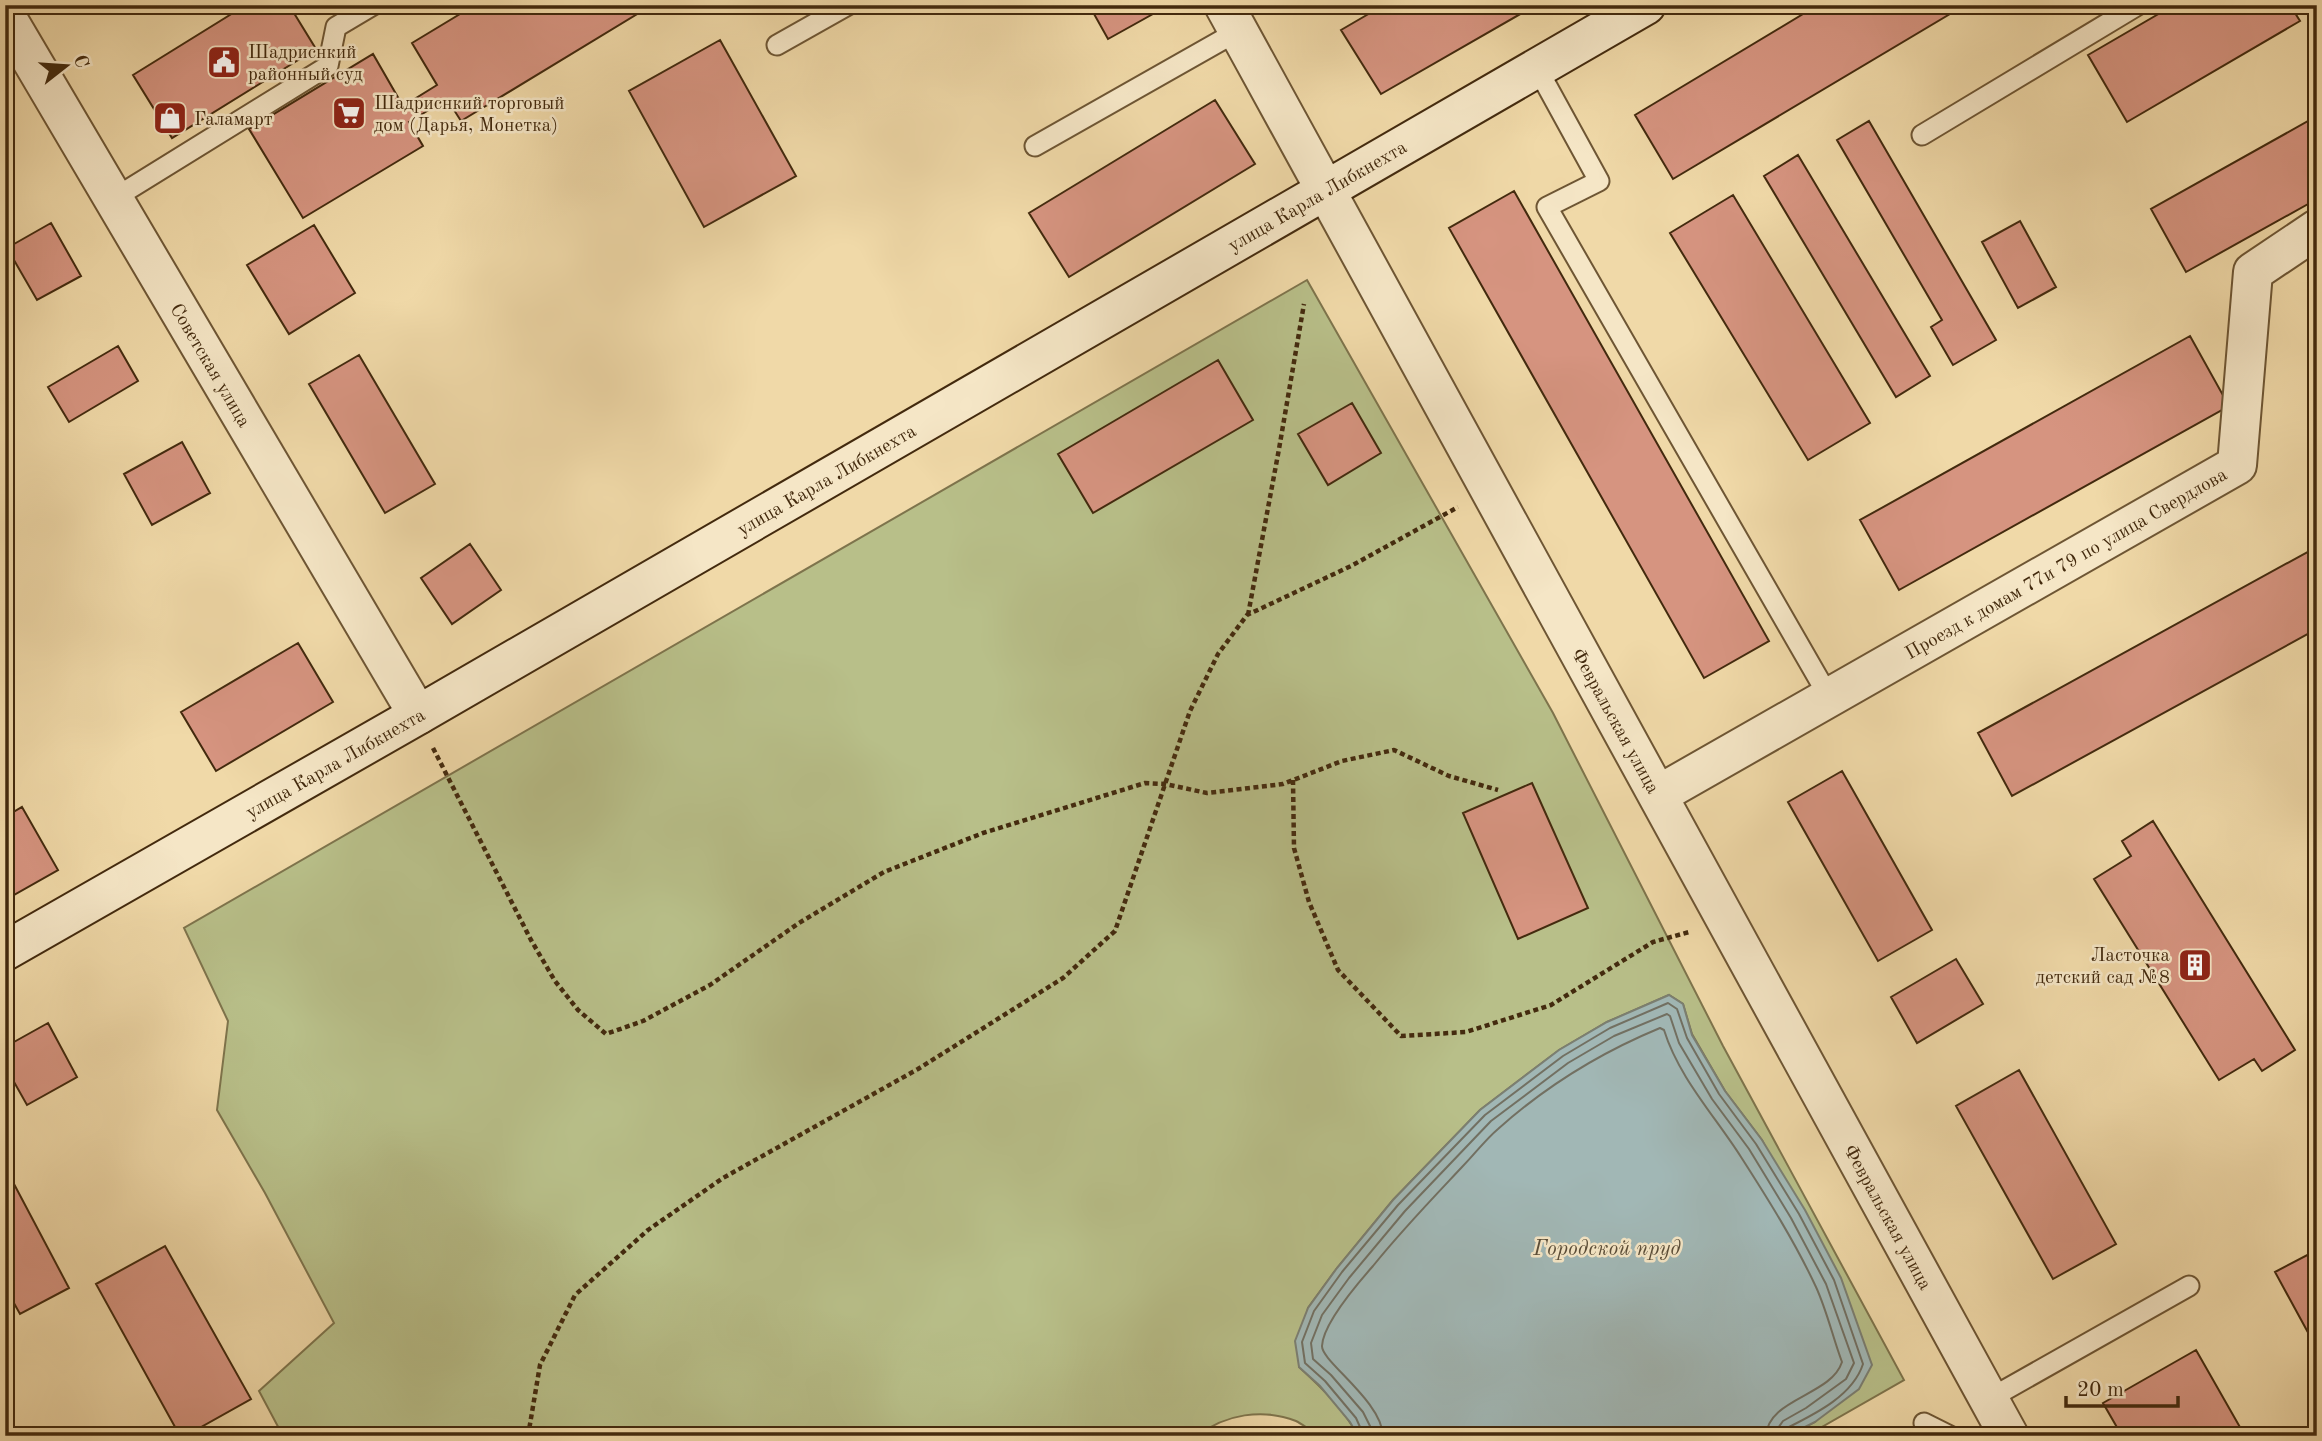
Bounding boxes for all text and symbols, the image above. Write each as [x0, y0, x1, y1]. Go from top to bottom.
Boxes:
north arrow [32, 32, 102, 102]
public building icon: Шадриснкий районный суд [205, 43, 243, 81]
place label: Шадриснкий районный суд [248, 44, 363, 85]
text: С [69, 53, 91, 71]
supermarket icon: Шадриснкий торговый дом (Дарья, Монетка) [330, 94, 368, 132]
place label: Шадриснкий торговый дом (Дарья, Монетка) [374, 95, 565, 136]
shop icon: Галамарт [151, 99, 189, 137]
place label: Галамарт [194, 111, 273, 130]
street label: улица Карла Либкнехта [1226, 138, 1411, 256]
street label: Советская улица [165, 301, 253, 432]
street label: улица Карла Либкнехта [735, 422, 920, 540]
street label: Проезд к домам 77и 79 по улица Свердлова [1903, 465, 2231, 664]
street label: Февральская улица [1567, 646, 1662, 798]
street label: улица Карла Либкнехта [243, 706, 429, 823]
building icon: Ласточка детский сад №8 [2176, 946, 2214, 984]
place label: Ласточка детский сад №8 [2036, 947, 2171, 988]
street label: Февральская улица [1839, 1142, 1934, 1294]
water label: Городской пруд [1532, 1239, 1681, 1260]
scale bar [2066, 1364, 2178, 1408]
text: 20 m [2077, 1380, 2124, 1401]

